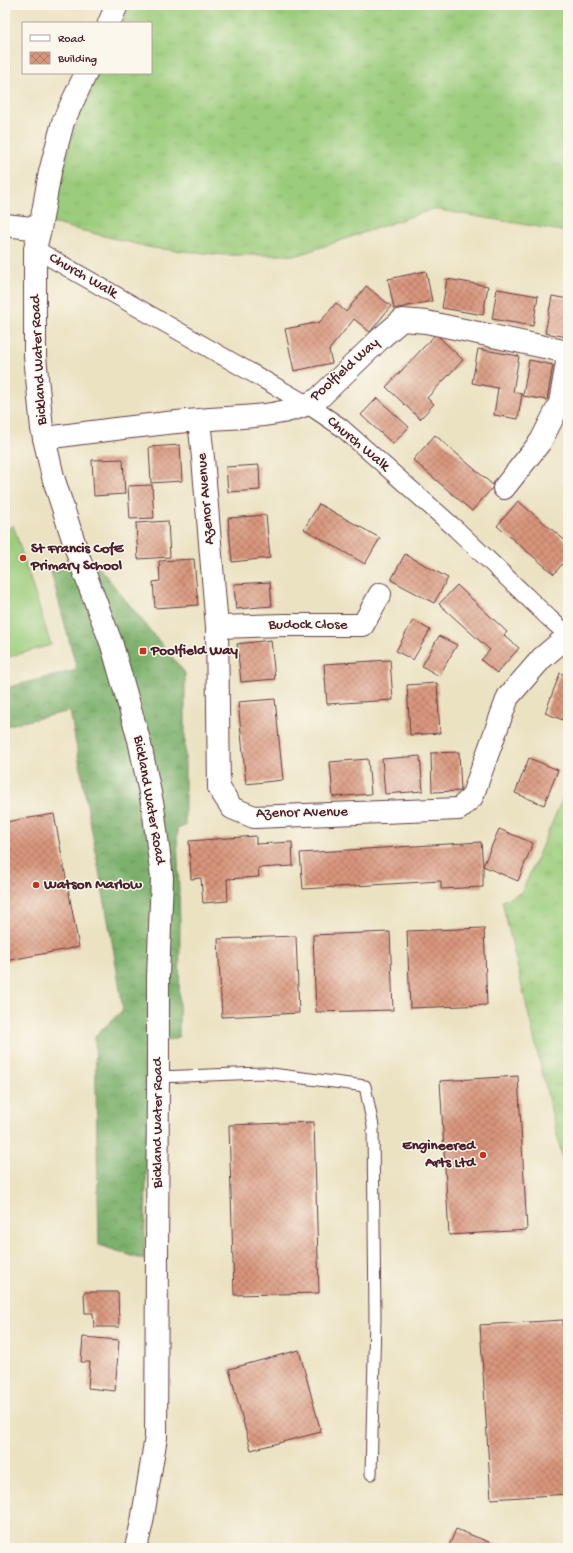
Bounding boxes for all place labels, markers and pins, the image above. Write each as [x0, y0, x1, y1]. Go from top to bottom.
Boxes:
place label: St Francis CofE Primary School [30, 540, 125, 575]
marker: St Francis CofE Primary School [18, 553, 28, 563]
place label: Poolfield Way [150, 642, 238, 660]
marker: Poolfield Way [138, 646, 148, 656]
place label: Watson Marlow [43, 876, 142, 894]
marker: Watson Marlow [31, 880, 41, 890]
place label: Engineered Arts Ltd [402, 1137, 477, 1172]
marker: Engineered Arts Ltd [478, 1150, 488, 1160]

